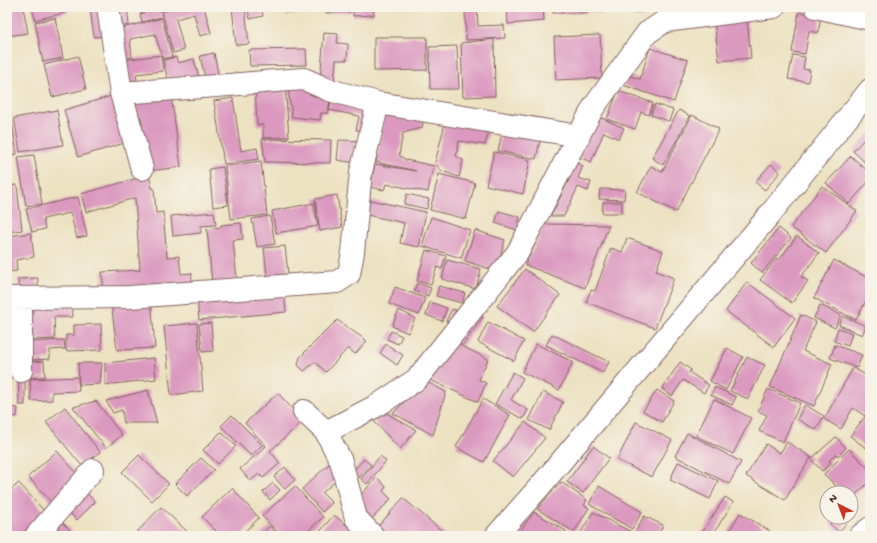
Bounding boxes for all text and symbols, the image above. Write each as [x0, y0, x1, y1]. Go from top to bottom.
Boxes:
north arrow [819, 485, 859, 525]
text: N [827, 492, 840, 506]

